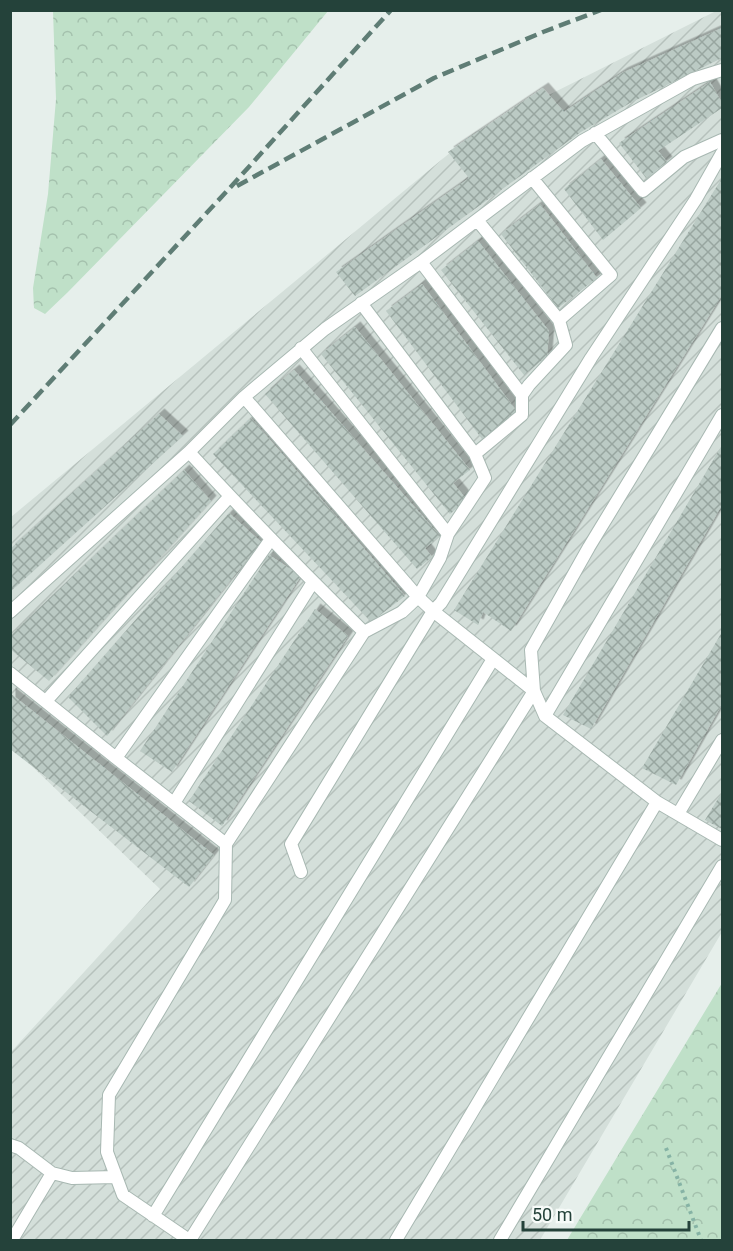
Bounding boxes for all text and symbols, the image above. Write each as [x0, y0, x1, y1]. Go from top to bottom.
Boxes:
scale bar [523, 1194, 690, 1232]
text: 50 m [532, 1204, 572, 1225]

